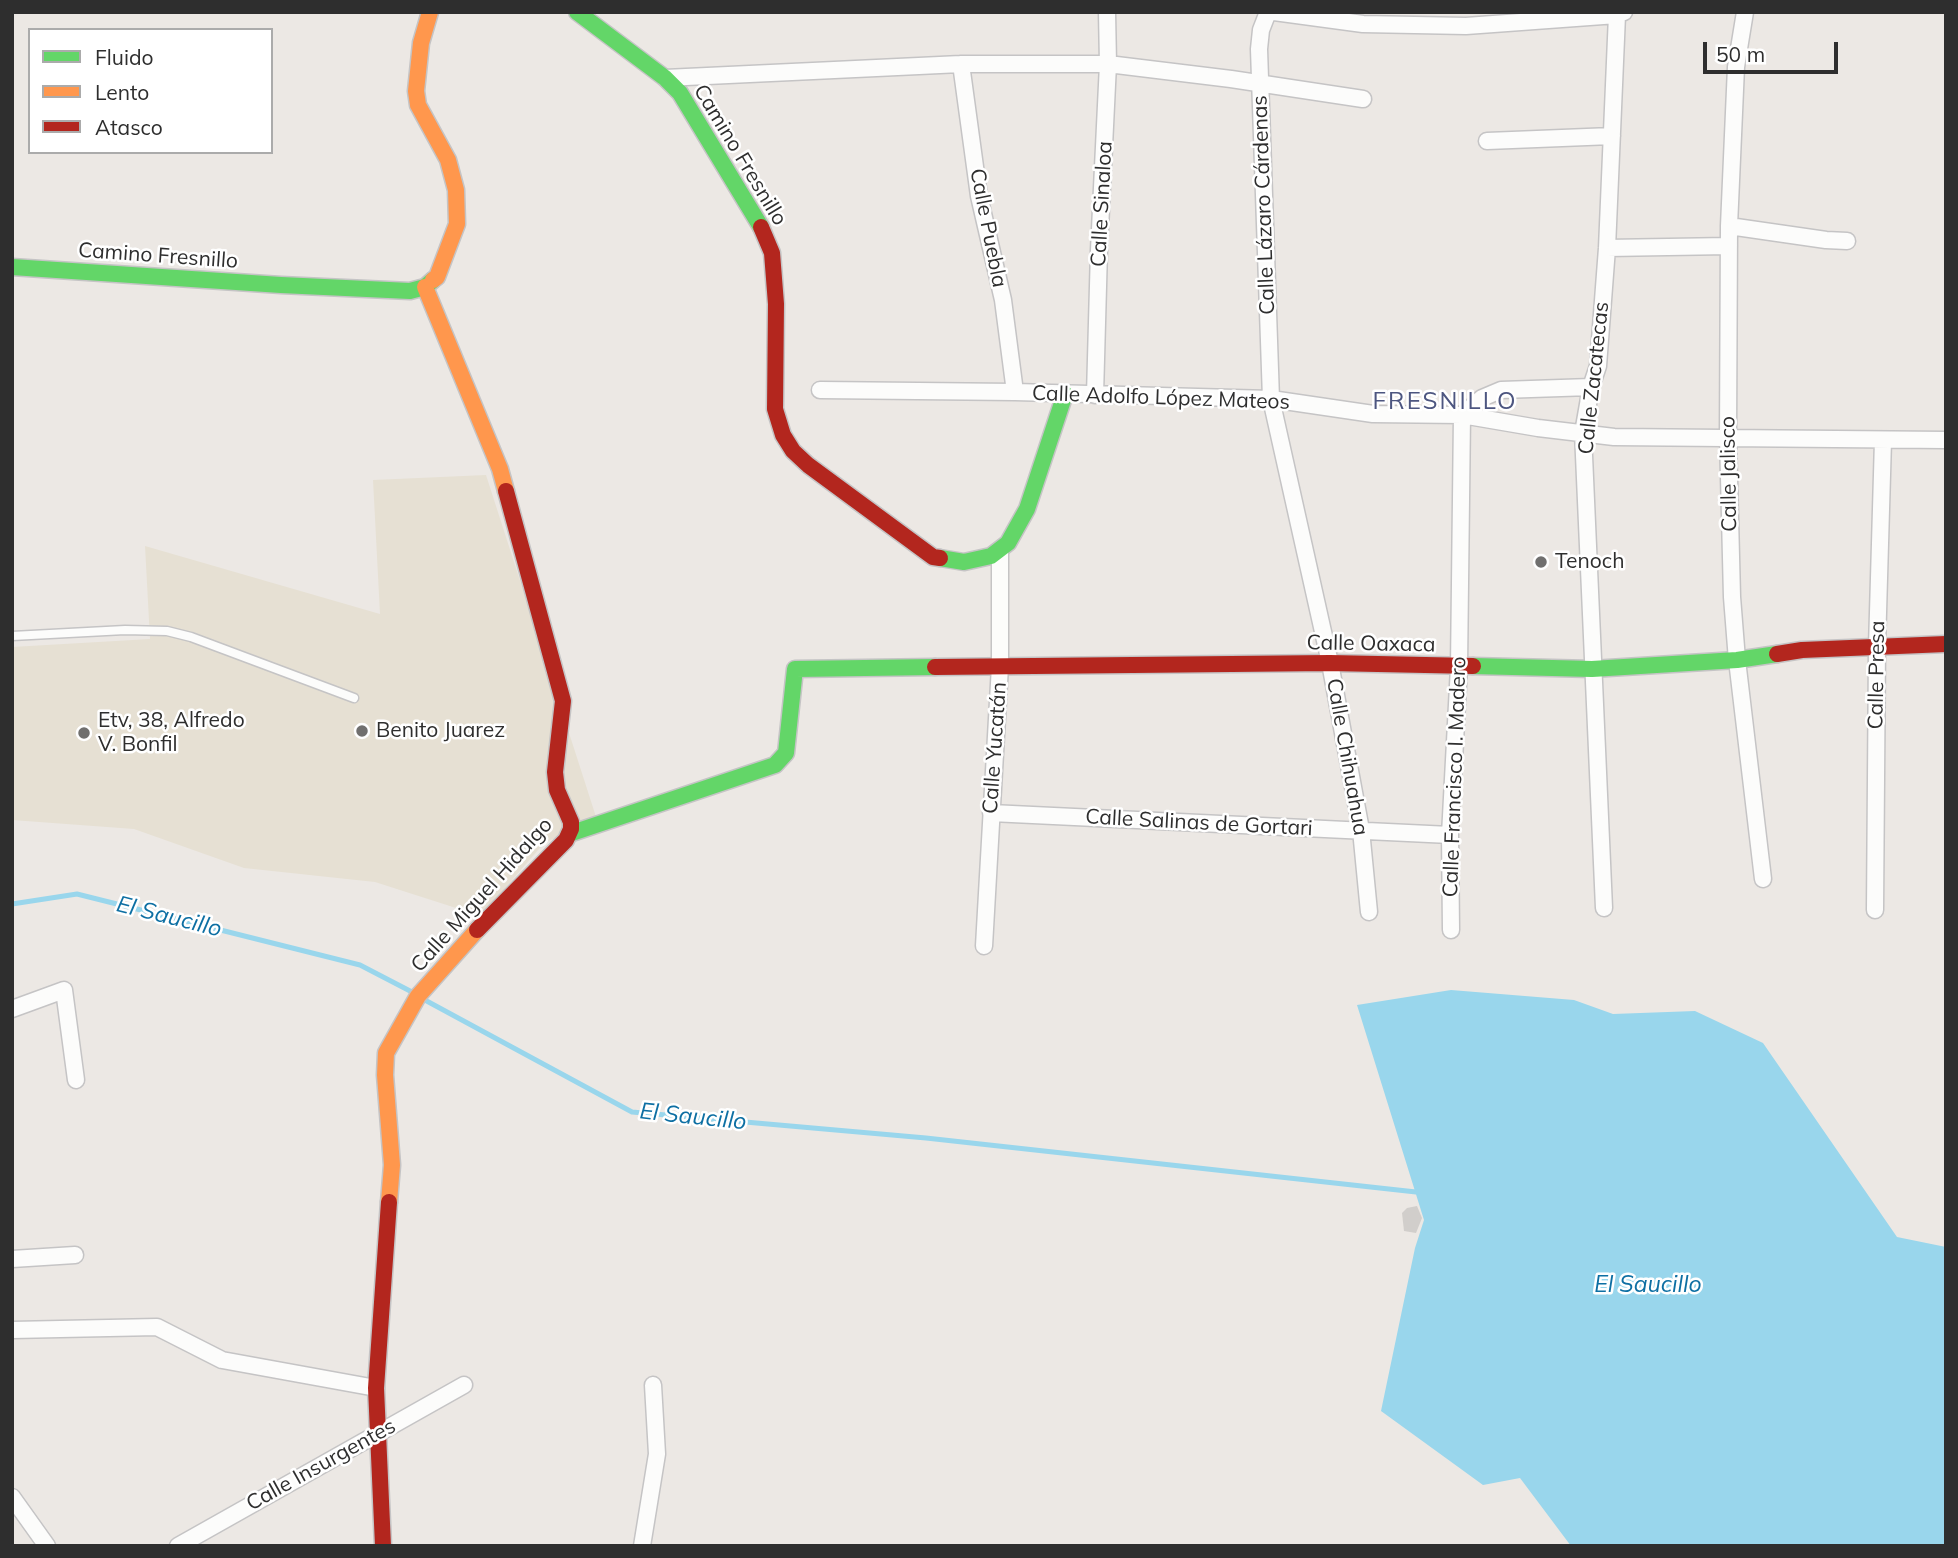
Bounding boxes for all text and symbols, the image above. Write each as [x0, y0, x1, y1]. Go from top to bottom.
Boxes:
legend [28, 28, 273, 154]
scale bar [1706, 28, 1841, 72]
text: 50 m [1716, 41, 1765, 67]
text: Fluido [95, 44, 154, 70]
text: Lento [95, 79, 149, 105]
street label: Camino Fresnillo [688, 80, 792, 230]
street label: Calle Lázaro Cárdenas [1248, 95, 1280, 315]
text: Atasco [95, 114, 163, 140]
street label: Calle Sinaloa [1086, 140, 1118, 268]
street label: Calle Puebla [964, 166, 1012, 290]
street label: Camino Fresnillo [77, 238, 239, 274]
street label: Calle Zacatecas [1573, 300, 1615, 456]
street label: Calle Adolfo López Mateos [1032, 381, 1290, 415]
district label: FRESNILLO [1374, 388, 1516, 416]
street label: Calle Jalisco [1715, 416, 1743, 532]
place label: Tenoch [1555, 549, 1625, 575]
marker: Tenoch [1533, 554, 1549, 570]
street label: Calle Presa [1863, 620, 1891, 730]
street label: Calle Oaxaca [1306, 630, 1436, 658]
street label: Calle Francisco I. Madero [1438, 656, 1472, 898]
street label: Calle Chihuahua [1321, 676, 1373, 838]
street label: Calle Yucatán [978, 681, 1012, 815]
place label: Etv, 38, Alfredo V. Bonfil [98, 708, 245, 758]
place label: Benito Juarez [376, 718, 505, 744]
marker: Benito Juarez [354, 723, 370, 739]
marker: Etv, 38, Alfredo V. Bonfil [76, 725, 92, 741]
street label: Calle Salinas de Gortari [1085, 804, 1313, 842]
street label: Calle Miguel Hidalgo [406, 813, 558, 977]
water label: El Saucillo [114, 891, 224, 943]
water label: El Saucillo [638, 1098, 748, 1136]
water label: El Saucillo [1594, 1271, 1702, 1299]
street label: Calle Insurgentes [242, 1414, 400, 1516]

